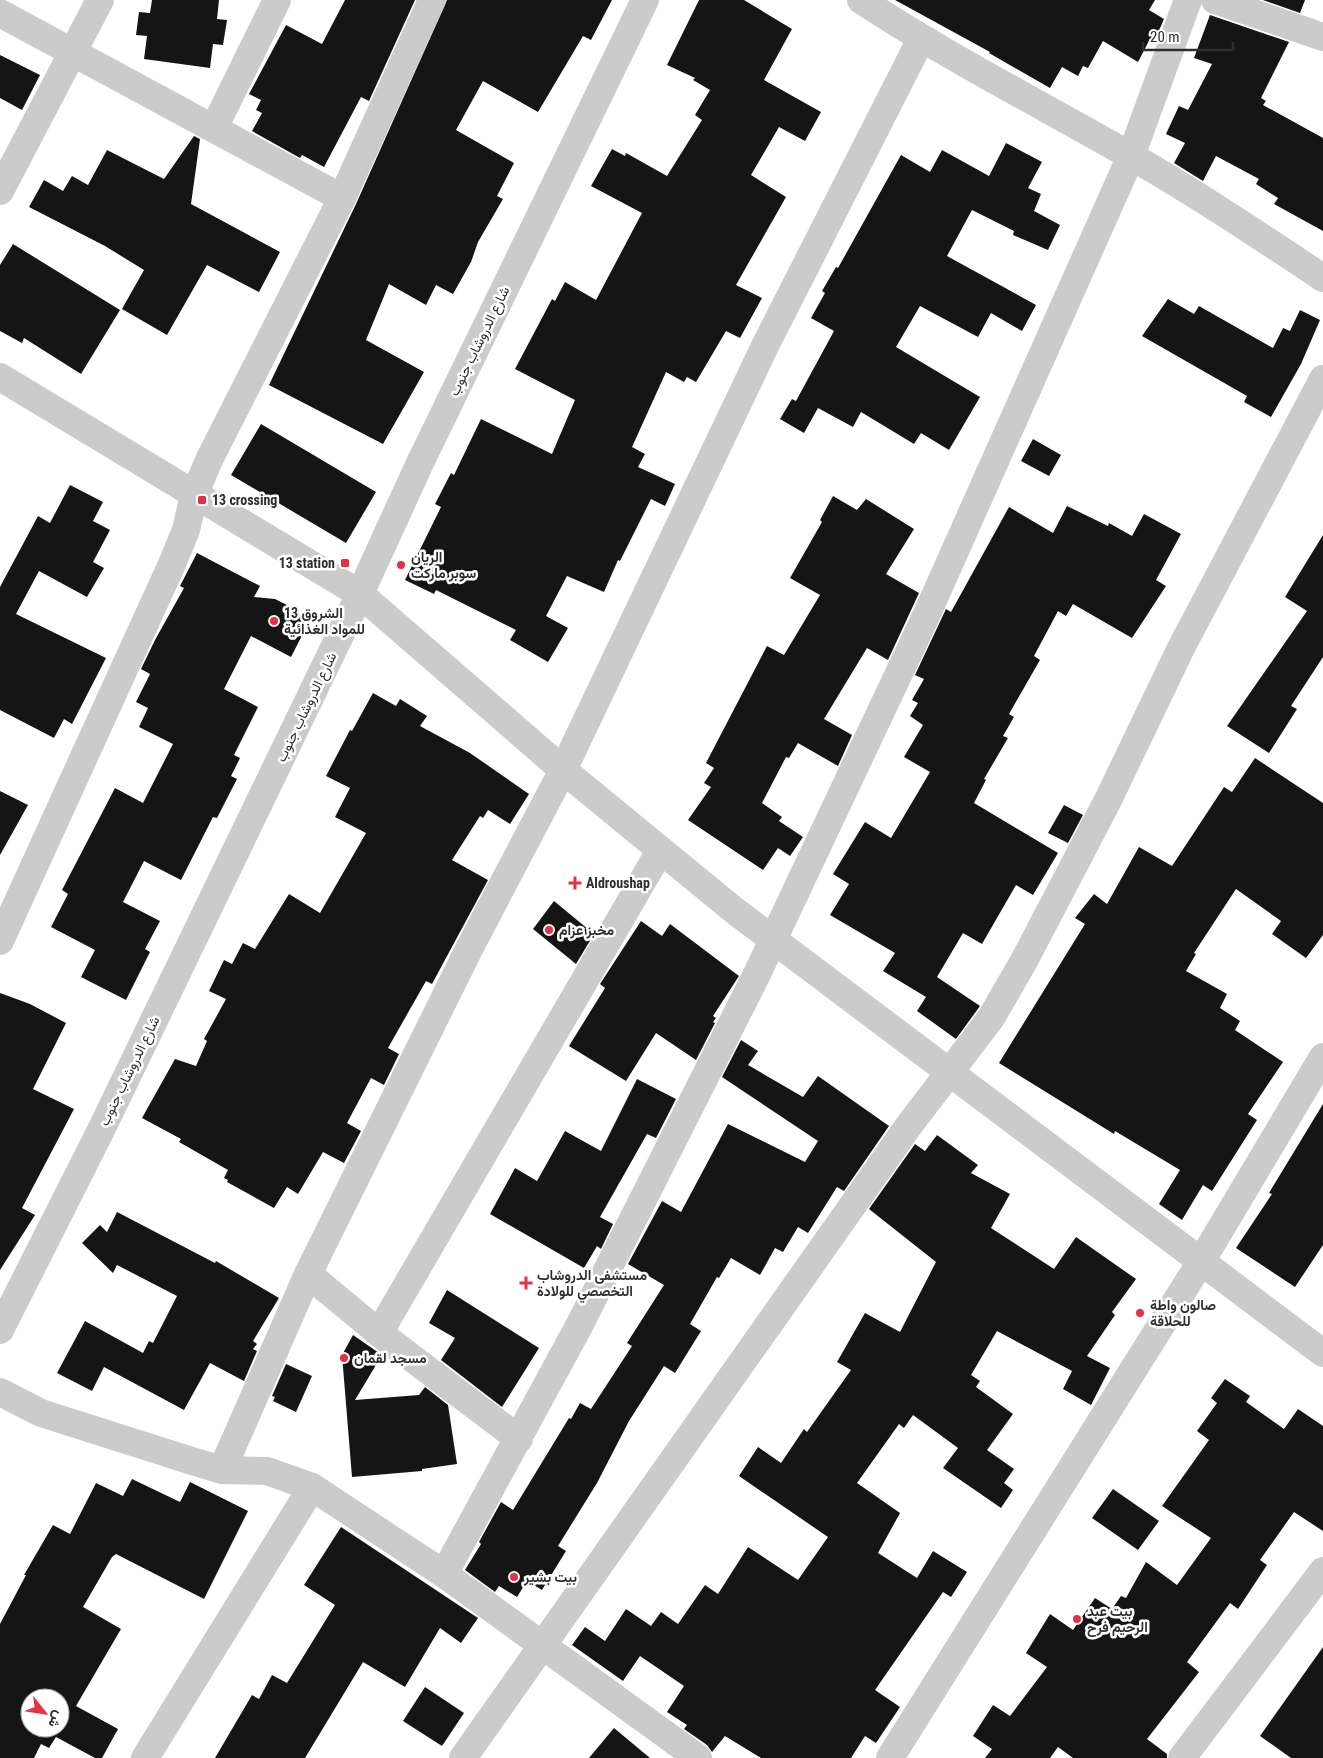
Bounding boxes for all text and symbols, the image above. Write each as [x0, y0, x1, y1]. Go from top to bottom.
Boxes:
scale bar [1143, 20, 1233, 52]
text: 20 m [1150, 28, 1180, 46]
street label: شارع الدروشاب جنوب [446, 284, 515, 400]
place label: 13 crossing [212, 492, 277, 508]
marker: 13 crossing [196, 494, 208, 506]
place label: الريان سوبر ماركت [411, 549, 476, 582]
place label: 13 station [279, 555, 335, 571]
marker: 13 station [339, 557, 351, 569]
marker: الريان سوبر ماركت [395, 559, 407, 571]
place label: الشروق 13 للمواد الغذائية [284, 605, 365, 638]
marker: الشروق 13 للمواد الغذائية [268, 615, 280, 627]
street label: شارع الدروشاب جنوب [273, 650, 342, 766]
place label: Aldroushap [586, 875, 650, 891]
marker: Aldroushap [568, 876, 582, 890]
place label: مخبز عزام [559, 922, 614, 939]
marker: مخبز عزام [543, 924, 555, 936]
street label: شارع الدروشاب جنوب [96, 1014, 165, 1130]
place label: مستشفى الدروشاب التخصصي للولادة [537, 1267, 647, 1303]
marker: مستشفى الدروشاب التخصصي للولادة [519, 1276, 533, 1290]
place label: صالون واطة للحلاقة [1150, 1297, 1216, 1329]
marker: صالون واطة للحلاقة [1134, 1307, 1146, 1319]
place label: مسجد لقمان [354, 1350, 427, 1367]
marker: مسجد لقمان [338, 1352, 350, 1364]
place label: بيت بشير [523, 1569, 577, 1586]
marker: بيت بشير [508, 1571, 520, 1583]
place label: بيت عبد الرحيم فرح [1087, 1603, 1148, 1637]
marker: بيت عبد الرحيم فرح [1071, 1613, 1083, 1625]
north arrow [20, 1688, 70, 1738]
text: ش [44, 1708, 67, 1731]

